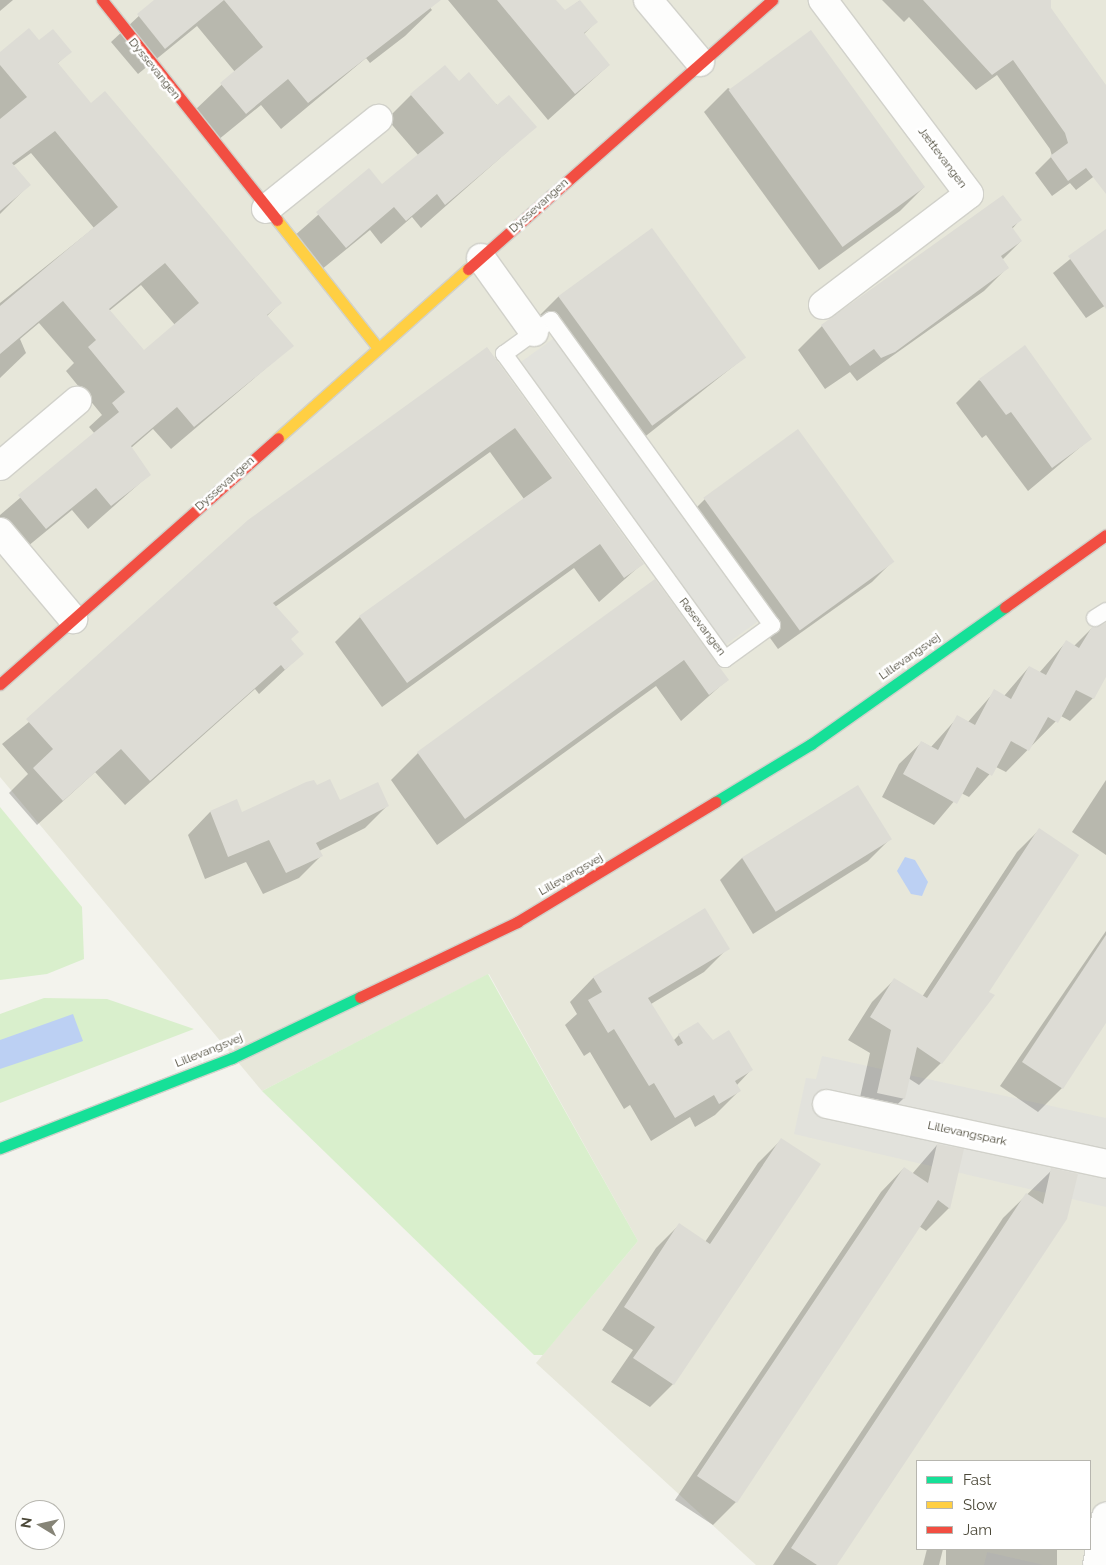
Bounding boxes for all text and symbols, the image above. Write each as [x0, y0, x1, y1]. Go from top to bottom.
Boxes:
street label: Dyssevangen [125, 35, 183, 103]
street label: Jættevangen [914, 125, 970, 191]
street label: Dyssevangen [506, 176, 572, 236]
street label: Dyssevangen [192, 454, 258, 514]
street label: Røsevangen [676, 595, 728, 659]
street label: Lillevangsvej [876, 631, 944, 683]
street label: Lillevangsvej [536, 851, 606, 899]
street label: Lillevangsvej [173, 1031, 245, 1071]
street label: Lillevangspark [926, 1119, 1008, 1149]
legend [916, 1460, 1091, 1550]
text: Fast [963, 1471, 991, 1489]
text: Slow [963, 1496, 997, 1514]
north arrow [15, 1500, 65, 1550]
text: N [17, 1516, 35, 1529]
text: Jam [963, 1521, 992, 1539]

